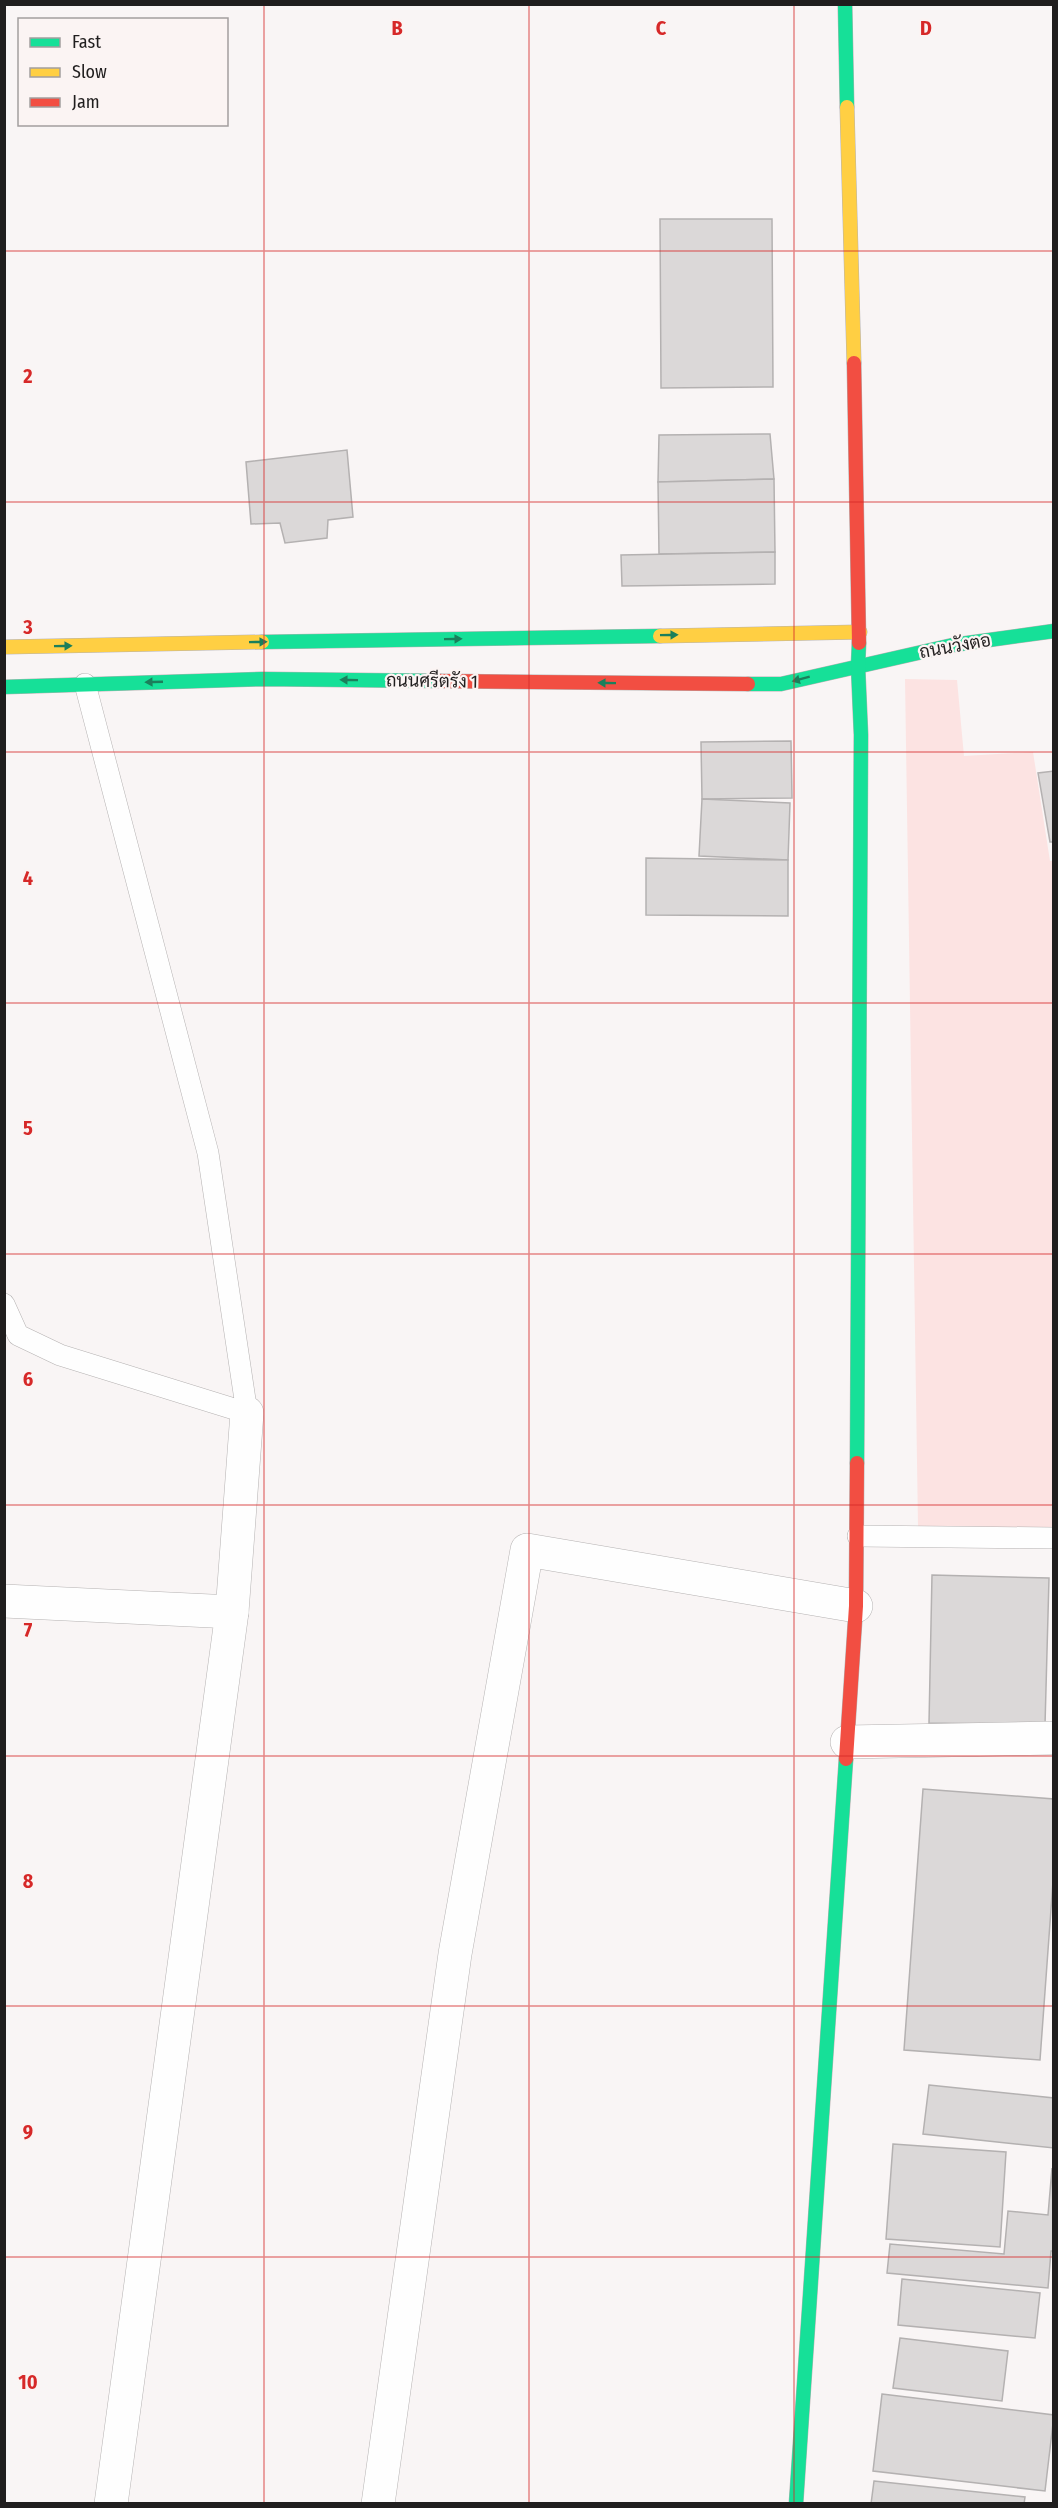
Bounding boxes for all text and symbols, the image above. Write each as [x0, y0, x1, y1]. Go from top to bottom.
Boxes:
text: B [391, 16, 403, 40]
text: C [656, 16, 667, 40]
text: D [920, 16, 932, 40]
legend [18, 18, 228, 126]
text: Fast [72, 31, 101, 53]
text: Slow [72, 61, 107, 83]
text: Jam [72, 91, 100, 113]
text: 2 [22, 364, 33, 388]
text: 3 [22, 615, 33, 639]
street label: ถนนวังตอ [917, 629, 993, 663]
one-way arrow [659, 630, 678, 640]
one-way arrow [443, 634, 462, 644]
one-way arrow [248, 638, 267, 647]
one-way arrow [53, 641, 72, 651]
street label: ถนนศรีตรัง 1 [386, 667, 478, 693]
one-way arrow [339, 675, 358, 685]
one-way arrow [792, 675, 810, 684]
one-way arrow [144, 677, 163, 687]
one-way arrow [597, 678, 616, 688]
text: 4 [23, 866, 33, 890]
text: 5 [23, 1116, 33, 1140]
text: 6 [23, 1367, 33, 1391]
text: 7 [24, 1618, 33, 1642]
text: 8 [23, 1869, 34, 1893]
text: 9 [23, 2120, 33, 2144]
text: 10 [18, 2370, 38, 2394]

